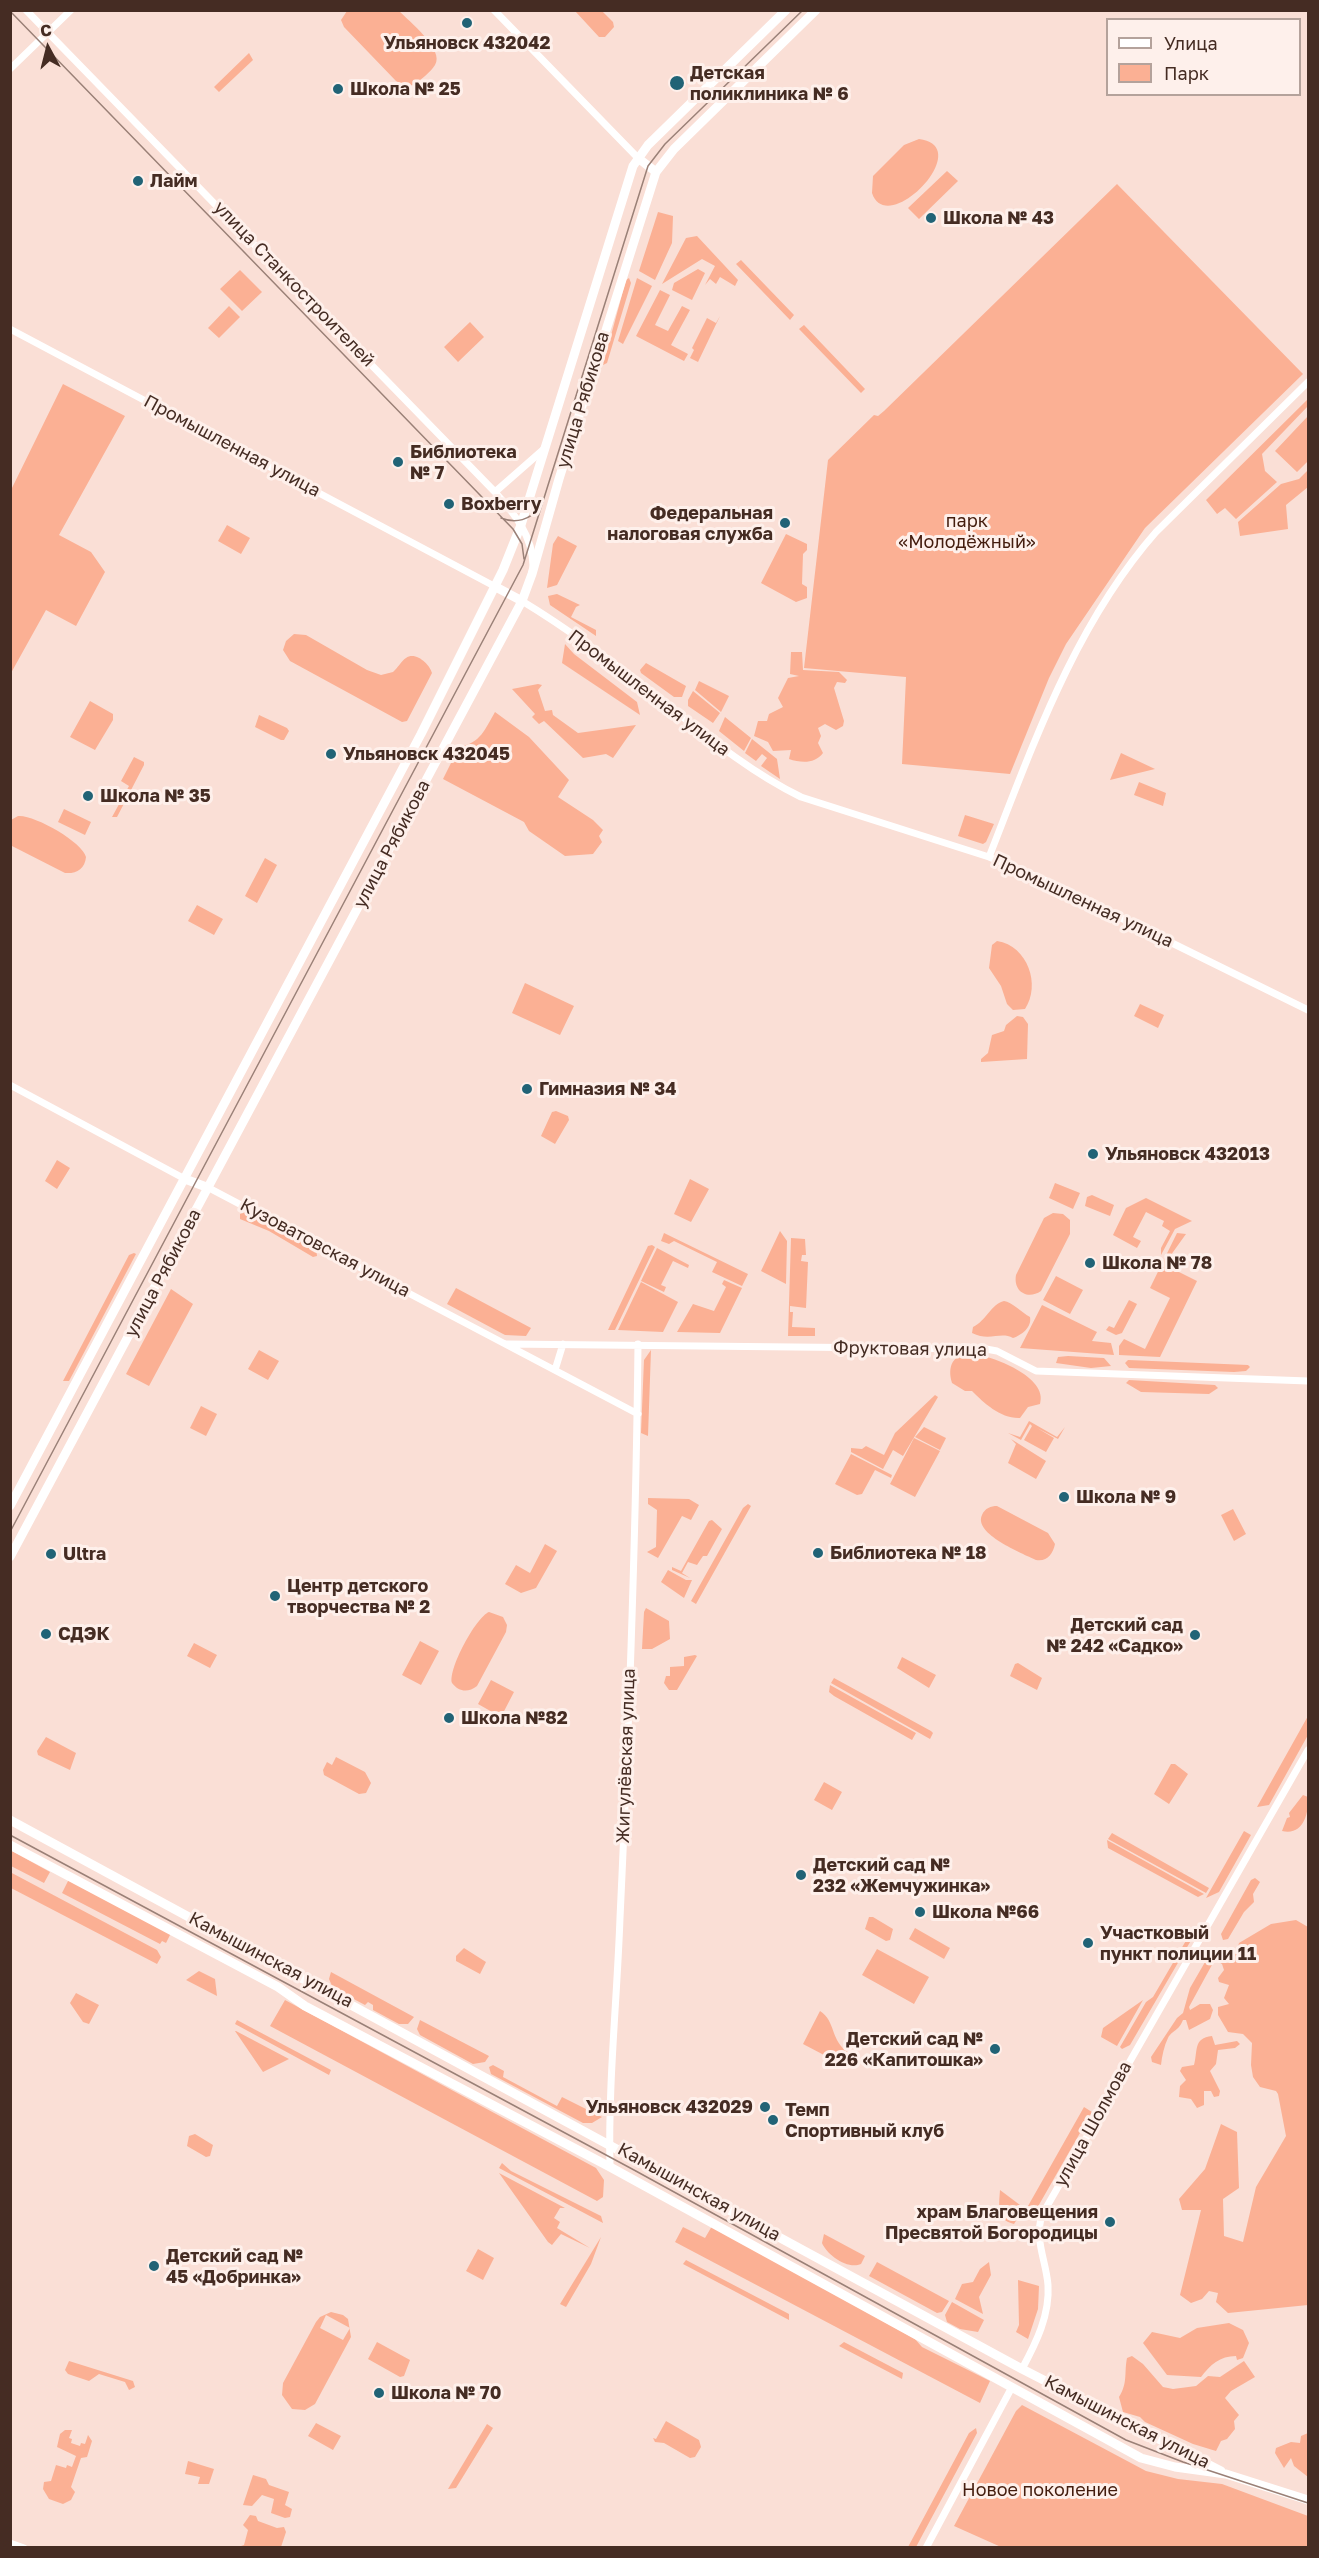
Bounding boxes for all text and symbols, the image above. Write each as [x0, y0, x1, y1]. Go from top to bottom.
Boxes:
marker: Ульяновск 432042 [460, 16, 474, 30]
north arrow [18, 18, 78, 78]
legend [1106, 18, 1301, 96]
text: С [39, 20, 53, 41]
place label: Ульяновск 432042 [384, 32, 550, 54]
text: Улица [1164, 32, 1218, 54]
place label: Детская поликлиника № 6 [690, 62, 849, 104]
text: Парк [1164, 62, 1209, 84]
marker: Детская поликлиника № 6 [668, 74, 686, 92]
place label: Школа № 25 [350, 78, 461, 100]
marker: Школа № 25 [331, 82, 345, 96]
place label: Лайм [150, 170, 198, 192]
marker: Лайм [131, 174, 145, 188]
street label: улица Станкостроителей [209, 197, 379, 371]
place label: Школа № 43 [943, 207, 1054, 229]
marker: Школа № 43 [924, 211, 938, 225]
street label: улица Рябикова [552, 329, 614, 471]
street label: Промышленная улица [140, 390, 324, 502]
place label: Библиотека № 7 [410, 441, 517, 484]
marker: Библиотека № 7 [391, 455, 405, 469]
place label: Boxberry [461, 493, 542, 515]
marker: Boxberry [442, 497, 456, 511]
place label: Федеральная налоговая служба [607, 502, 773, 544]
park label: парк «Молодёжный» [898, 510, 1036, 552]
marker: Федеральная налоговая служба [778, 516, 792, 530]
street label: Промышленная улица [564, 625, 734, 761]
place label: Ульяновск 432045 [343, 743, 510, 765]
marker: Ульяновск 432045 [324, 747, 338, 761]
street label: улица Рябикова [349, 776, 435, 912]
place label: Школа № 35 [100, 785, 211, 807]
marker: Школа № 35 [81, 789, 95, 803]
street label: Промышленная улица [989, 850, 1177, 952]
place label: Гимназия № 34 [539, 1078, 676, 1100]
marker: Гимназия № 34 [520, 1082, 534, 1096]
place label: Ульяновск 432013 [1105, 1143, 1270, 1165]
marker: Ульяновск 432013 [1086, 1147, 1100, 1161]
street label: Кузоватовская улица [236, 1194, 414, 1302]
street label: улица Рябикова [120, 1205, 206, 1341]
place label: Школа № 78 [1102, 1252, 1212, 1274]
marker: Школа № 78 [1083, 1256, 1097, 1270]
street label: Фруктовая улица [833, 1337, 987, 1361]
place label: Школа № 9 [1076, 1486, 1176, 1508]
marker: Школа № 9 [1057, 1490, 1071, 1504]
place label: Библиотека № 18 [830, 1542, 987, 1564]
place label: Ultra [63, 1543, 106, 1565]
marker: Библиотека № 18 [811, 1546, 825, 1560]
marker: Ultra [44, 1547, 58, 1561]
place label: Центр детского творчества № 2 [287, 1575, 430, 1618]
marker: Центр детского творчества № 2 [268, 1589, 282, 1603]
place label: Детский сад № 242 «Садко» [1046, 1614, 1183, 1656]
place label: СДЭК [58, 1623, 110, 1645]
marker: СДЭК [39, 1627, 53, 1641]
marker: Детский сад № 242 «Садко» [1188, 1628, 1202, 1642]
street label: Жигулёвская улица [612, 1668, 640, 1844]
place label: Школа №82 [461, 1707, 568, 1729]
marker: Школа №82 [442, 1711, 456, 1725]
place label: Детский сад № 232 «Жемчужинка» [813, 1854, 990, 1896]
marker: Детский сад № 232 «Жемчужинка» [794, 1868, 808, 1882]
place label: Школа №66 [932, 1901, 1039, 1923]
marker: Школа №66 [913, 1905, 927, 1919]
street label: Камышинская улица [185, 1908, 357, 2012]
place label: Участковый пункт полиции 11 [1100, 1922, 1256, 1964]
marker: Участковый пункт полиции 11 [1081, 1936, 1095, 1950]
place label: Детский сад № 226 «Капитошка» [825, 2028, 983, 2070]
marker: Детский сад № 226 «Капитошка» [988, 2042, 1002, 2056]
street label: улица Шолмова [1050, 2058, 1136, 2190]
place label: Ульяновск 432029 [586, 2096, 753, 2118]
place label: Темп Спортивный клуб [785, 2099, 944, 2142]
marker: Ульяновск 432029 [758, 2100, 772, 2114]
marker: Темп Спортивный клуб [766, 2113, 780, 2127]
street label: Камышинская улица [614, 2138, 784, 2246]
place label: храм Благовещения Пресвятой Богородицы [885, 2201, 1098, 2244]
marker: храм Благовещения Пресвятой Богородицы [1103, 2215, 1117, 2229]
place label: Детский сад № 45 «Добринка» [166, 2245, 303, 2288]
marker: Детский сад № 45 «Добринка» [147, 2259, 161, 2273]
street label: Камышинская улица [1041, 2371, 1213, 2473]
place label: Школа № 70 [391, 2382, 501, 2404]
marker: Школа № 70 [372, 2386, 386, 2400]
park label: Новое поколение [962, 2479, 1118, 2501]

